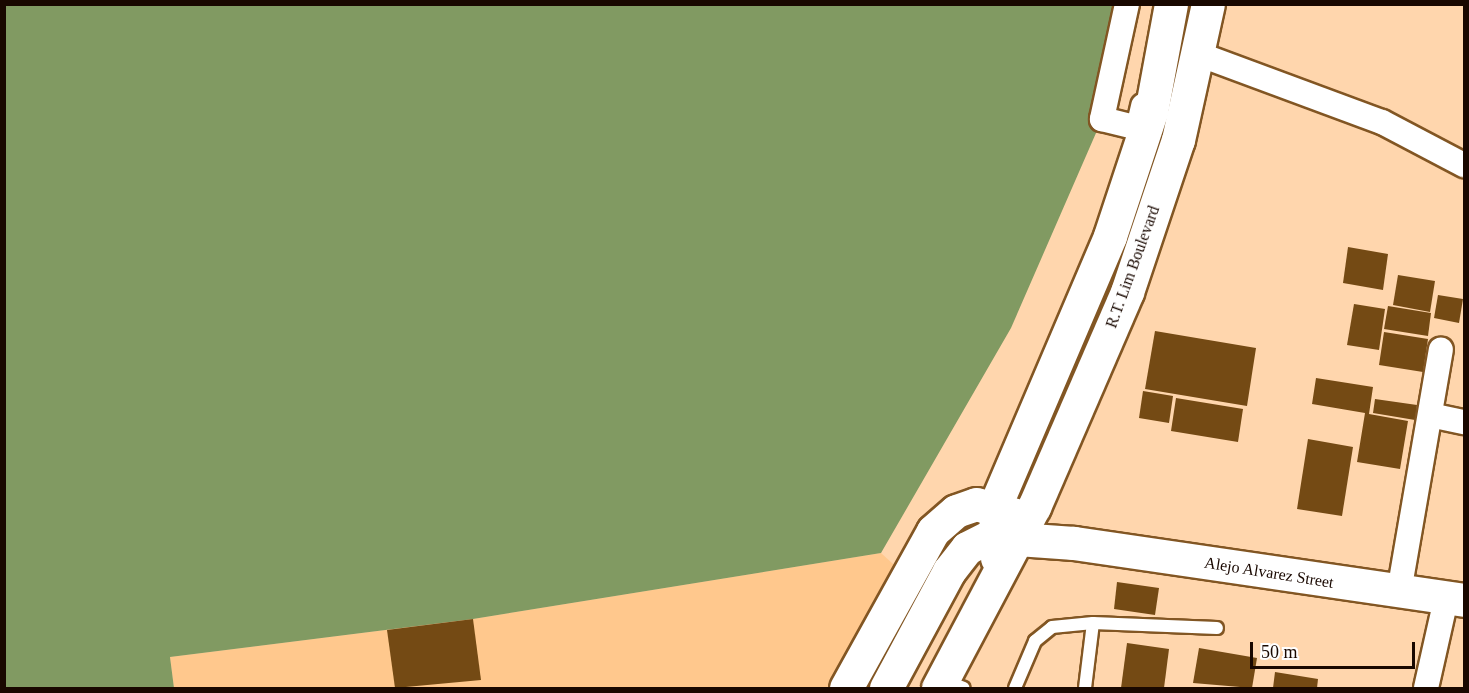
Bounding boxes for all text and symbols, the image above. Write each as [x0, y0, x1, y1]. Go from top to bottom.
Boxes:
street label: R.T. Lim Boulevard [1102, 203, 1164, 331]
street label: Alejo Alvarez Street [1203, 553, 1335, 593]
scale bar [1253, 630, 1418, 668]
text: 50 m [1261, 642, 1298, 662]

